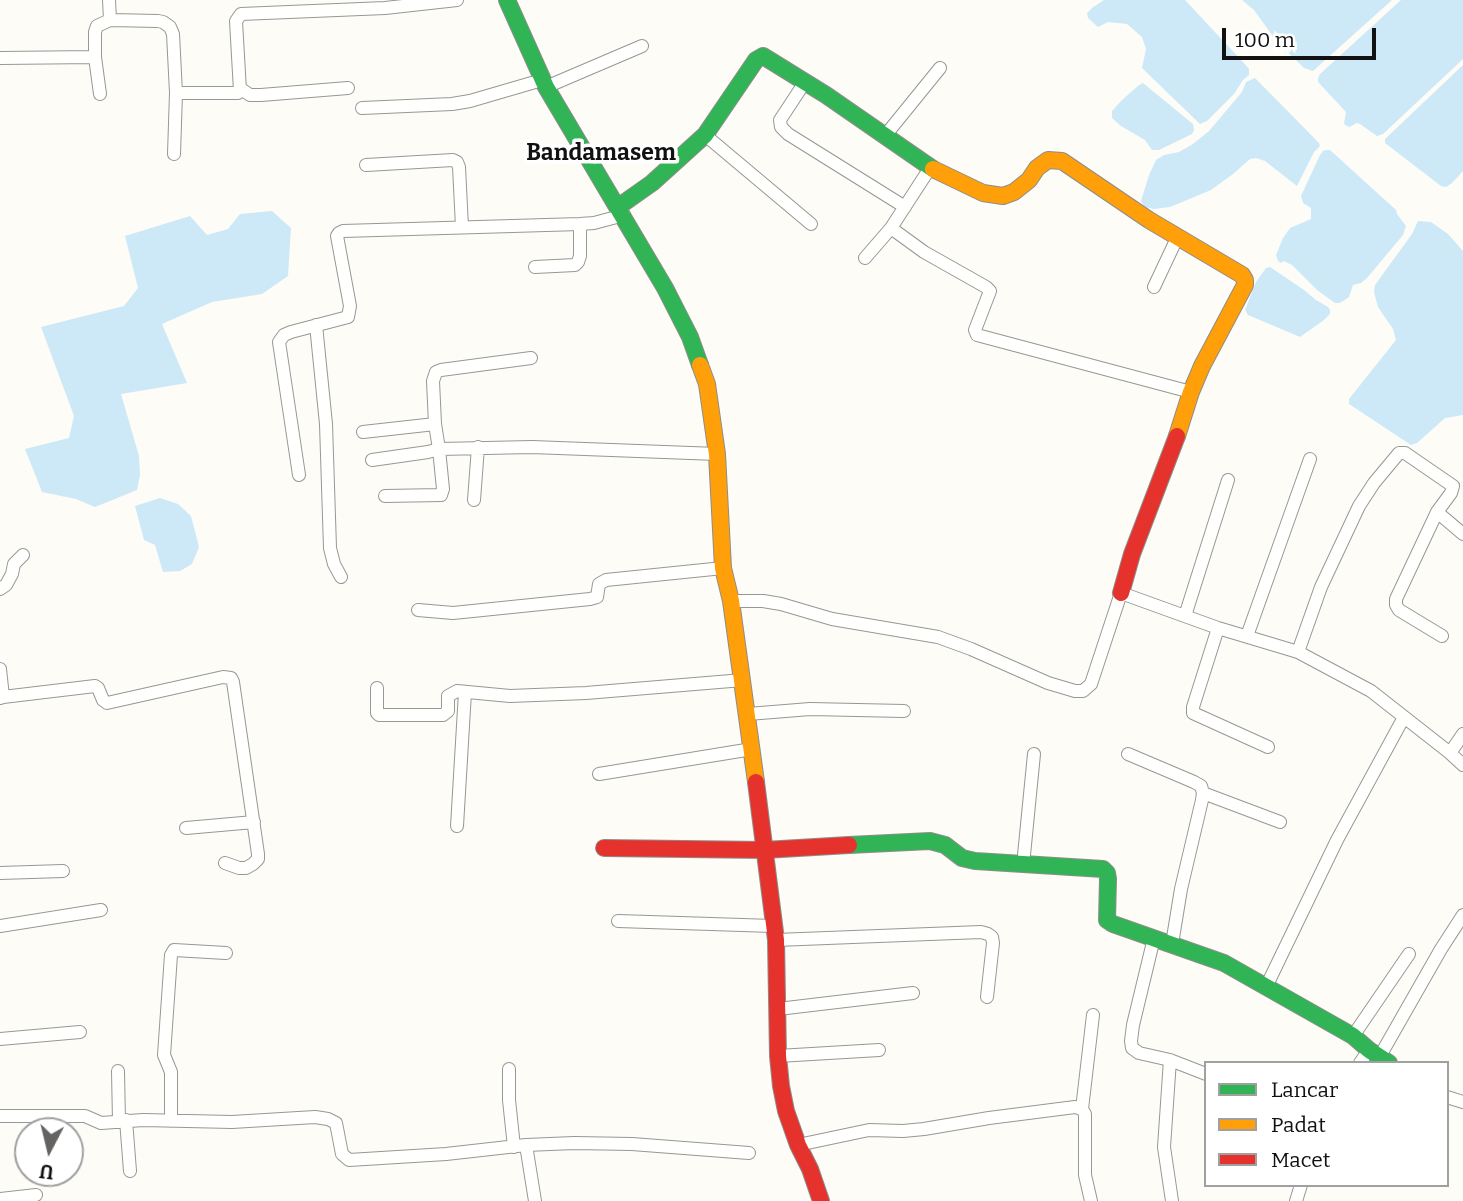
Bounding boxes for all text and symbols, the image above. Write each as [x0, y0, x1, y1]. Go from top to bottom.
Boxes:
scale bar [1225, 14, 1379, 58]
text: 100 m [1235, 27, 1295, 53]
district label: Bandamasem [526, 140, 676, 168]
legend [1204, 1061, 1449, 1187]
text: Lancar [1271, 1077, 1338, 1103]
text: Padat [1271, 1112, 1326, 1138]
north arrow [14, 1117, 84, 1187]
text: Macet [1271, 1147, 1330, 1173]
text: U [38, 1159, 55, 1184]

